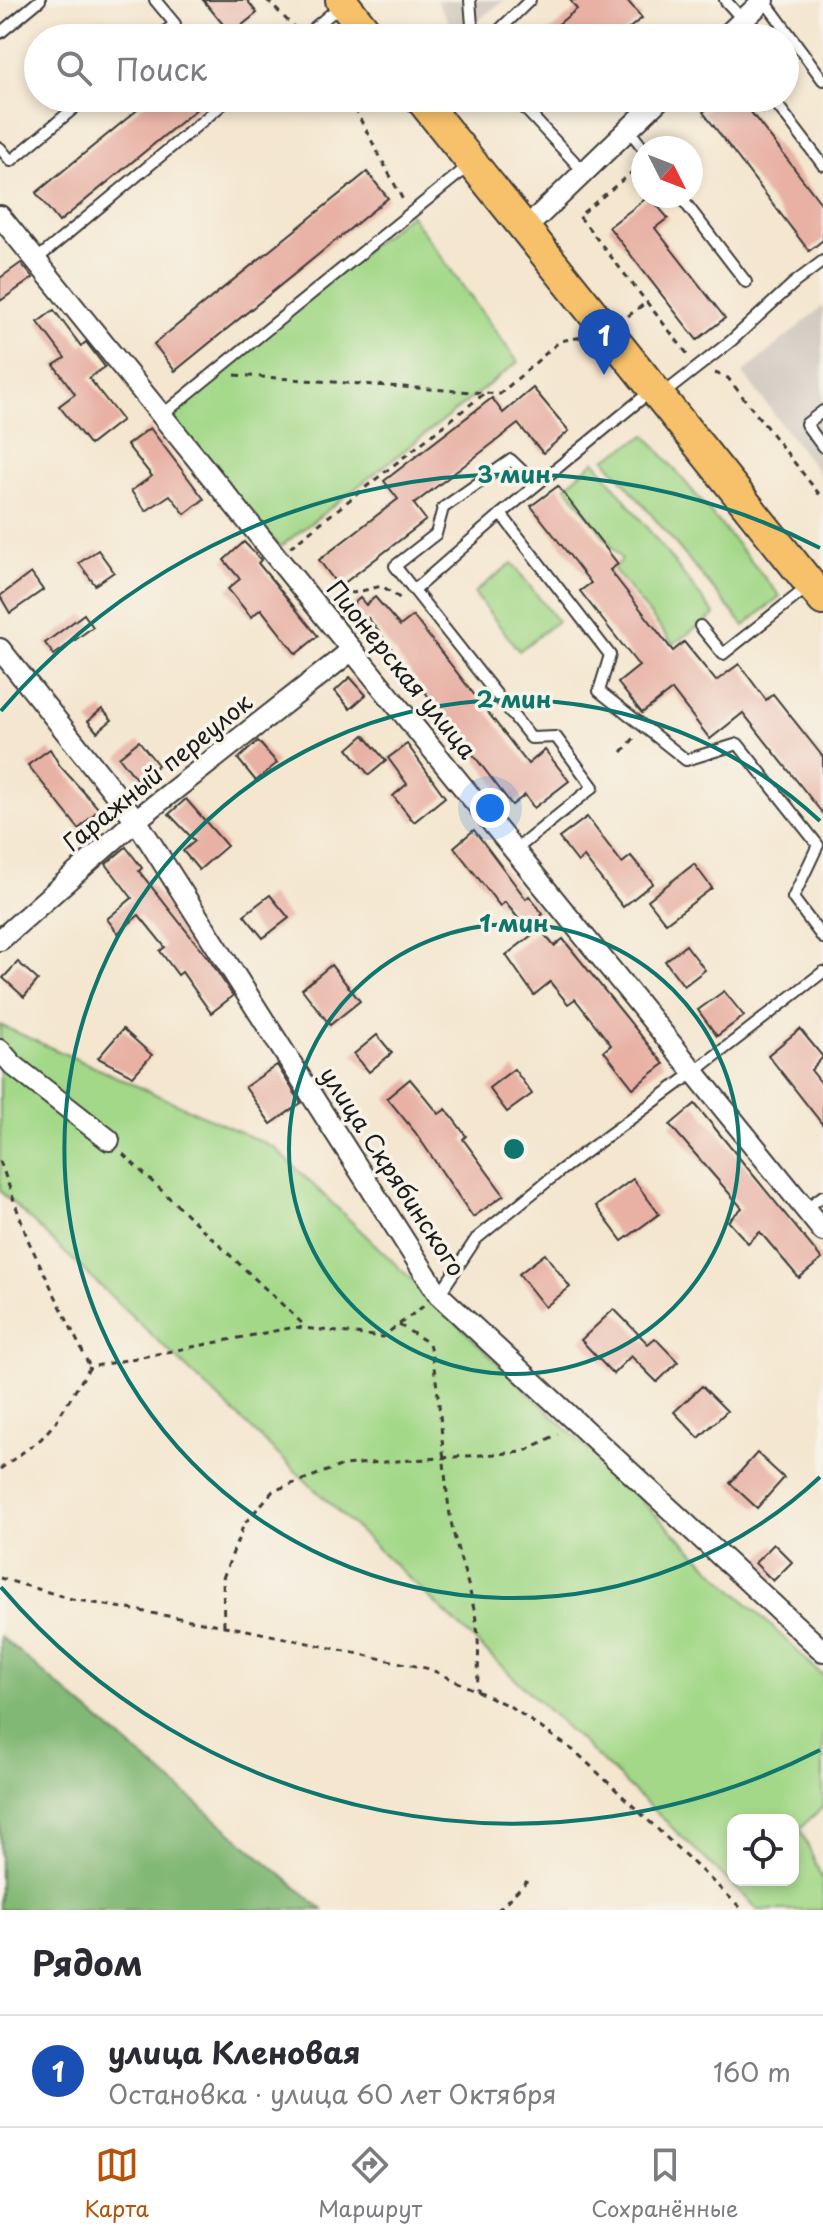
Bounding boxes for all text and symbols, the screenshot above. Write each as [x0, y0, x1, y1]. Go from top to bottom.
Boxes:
search box [24, 24, 799, 112]
icon: search [52, 46, 96, 90]
text: Поиск [116, 46, 207, 91]
north arrow [631, 136, 703, 208]
pin: 1 [578, 309, 630, 375]
text: 3 мин [477, 455, 551, 491]
street label: Пионерская улица [319, 572, 486, 766]
text: 2 мин [477, 680, 551, 716]
street label: Гаражный переулок [54, 683, 260, 859]
your location [470, 788, 510, 828]
text: 1 мин [479, 904, 549, 940]
street label: улица Скрябинского [312, 1059, 475, 1283]
centre of rings [500, 1135, 528, 1163]
map controls [727, 1814, 799, 1886]
button: locate [727, 1814, 799, 1886]
text: Рядом [32, 1936, 143, 1988]
text: улица Кленовая [108, 2029, 360, 2074]
text: 1 [52, 2052, 64, 2091]
text: 160 m [713, 2052, 791, 2091]
text: Остановка · улица 60 лет Октября [108, 2074, 557, 2113]
tab: Карта [85, 2143, 149, 2224]
tab: Маршрут [318, 2143, 422, 2224]
tab: Сохранённые [591, 2143, 738, 2224]

